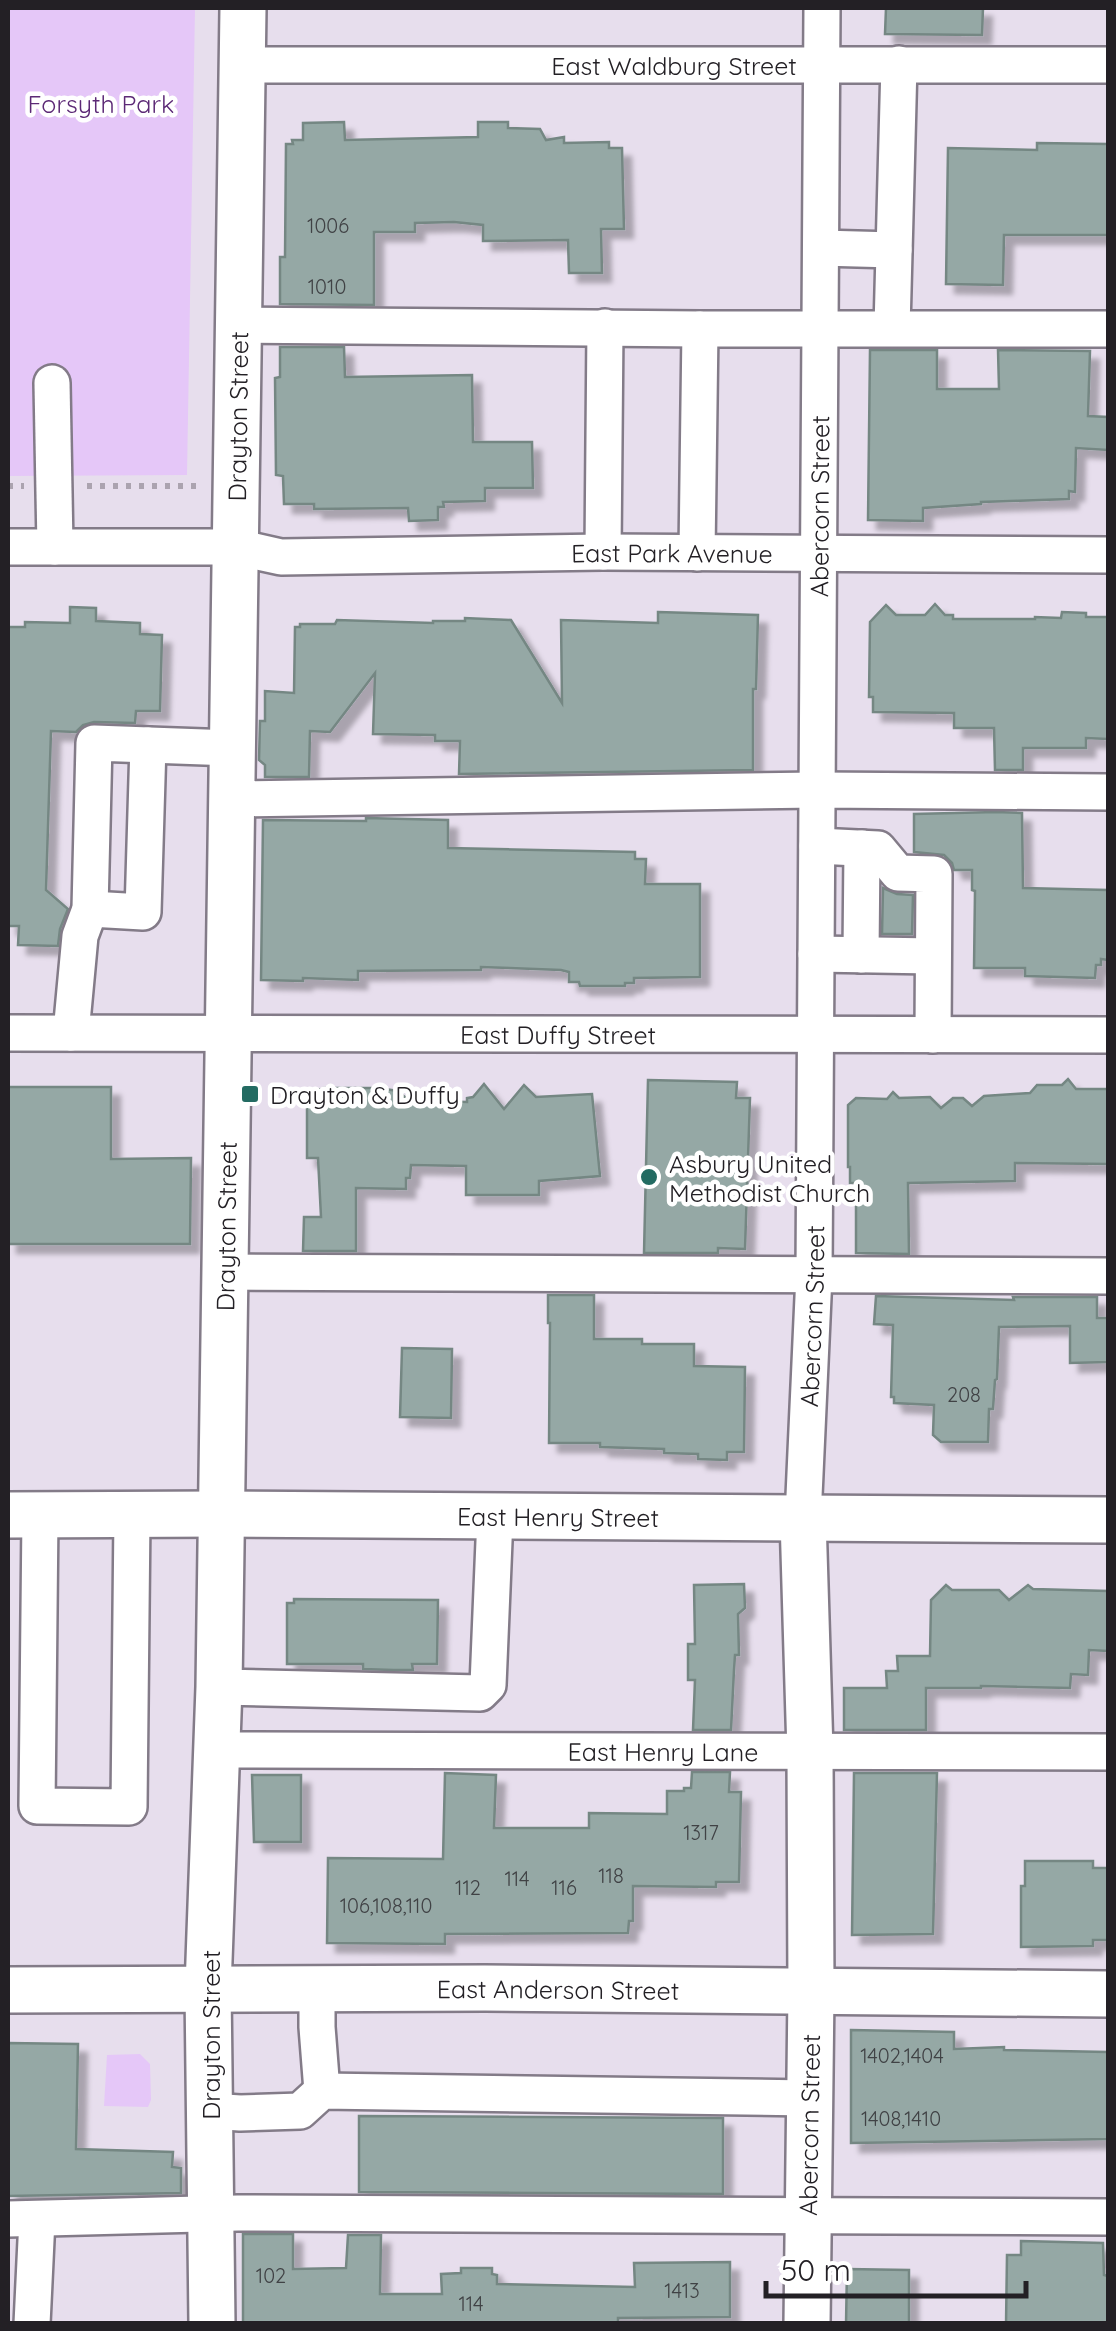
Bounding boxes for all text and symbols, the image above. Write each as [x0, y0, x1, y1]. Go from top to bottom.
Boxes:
street label: East Waldburg Street [551, 50, 797, 81]
park label: Forsyth Park [28, 88, 174, 119]
house number: 1006 [307, 213, 349, 238]
house number: 1010 [308, 274, 346, 299]
street label: Drayton Street [220, 331, 254, 501]
street label: Abercorn Street [803, 415, 835, 597]
street label: East Park Avenue [571, 536, 773, 569]
street label: East Duffy Street [460, 1018, 656, 1050]
place label: Drayton & Duffy [270, 1079, 460, 1110]
marker: Drayton & Duffy [239, 1083, 261, 1105]
street label: Drayton Street [209, 1141, 242, 1311]
place label: Asbury United Methodist Church [669, 1148, 870, 1208]
marker: Asbury United Methodist Church [638, 1166, 660, 1188]
street label: Abercorn Street [793, 1225, 830, 1408]
house number: 208 [947, 1382, 981, 1407]
street label: East Henry Street [457, 1500, 659, 1532]
street label: East Henry Lane [568, 1735, 758, 1767]
house number: 1317 [683, 1820, 719, 1845]
house number: 118 [598, 1863, 624, 1888]
house number: 114 [504, 1866, 530, 1891]
house number: 112 [455, 1875, 481, 1900]
house number: 116 [551, 1875, 577, 1900]
house number: 106,108,110 [340, 1893, 432, 1918]
street label: Drayton Street [195, 1950, 226, 2120]
street label: East Anderson Street [437, 1972, 679, 2005]
street label: Abercorn Street [792, 2034, 826, 2216]
house number: 1402,1404 [860, 2043, 944, 2068]
house number: 1408,1410 [861, 2106, 941, 2131]
scale bar [766, 2236, 1026, 2298]
text: 50 m [781, 2251, 851, 2289]
house number: 102 [256, 2263, 286, 2288]
house number: 1413 [664, 2278, 700, 2303]
house number: 114 [458, 2291, 484, 2316]

